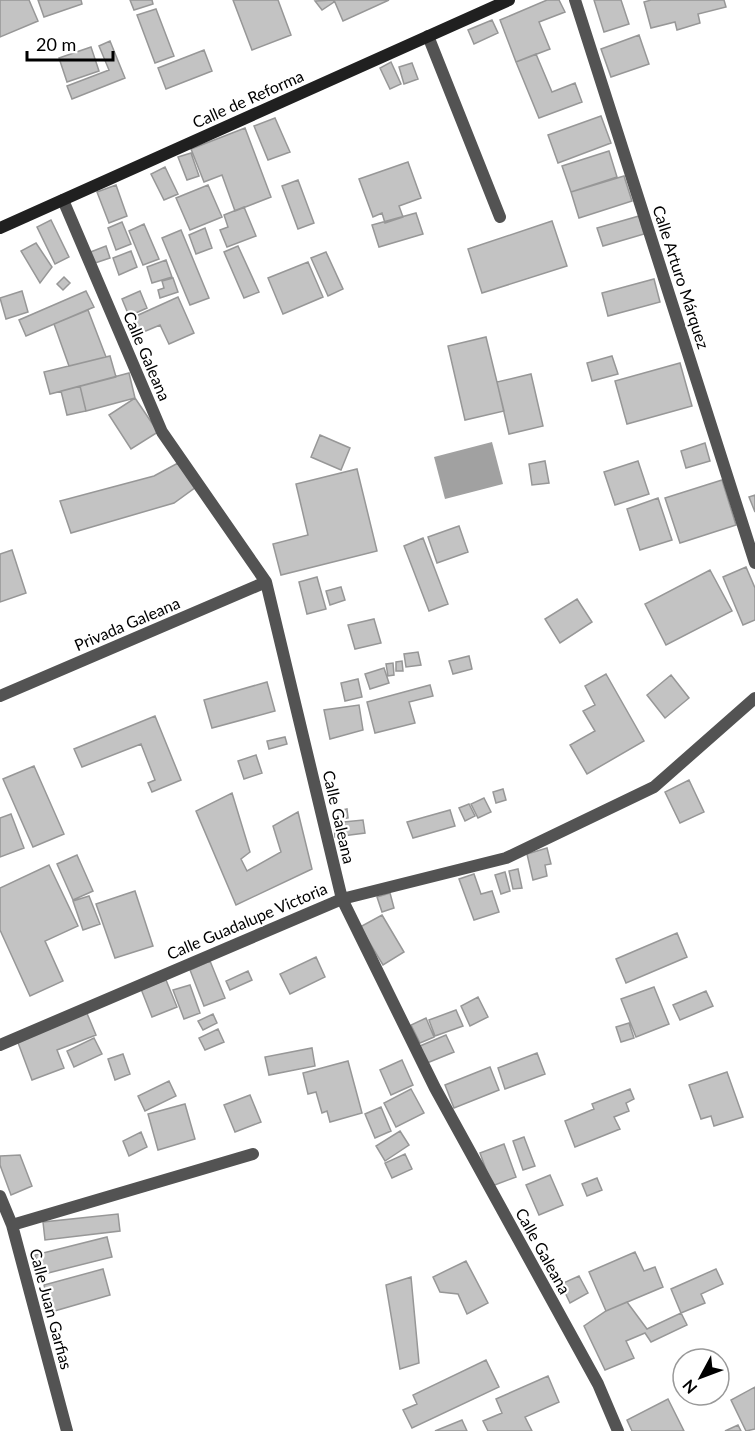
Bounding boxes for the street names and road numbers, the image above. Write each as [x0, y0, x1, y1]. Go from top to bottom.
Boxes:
street label: Calle de Reforma [189, 66, 306, 132]
street label: Calle Arturo Márquez [649, 203, 714, 351]
street label: Calle Galeana [120, 308, 175, 403]
street label: Privada Galeana [71, 593, 182, 654]
street label: Calle Galeana [320, 768, 359, 865]
street label: Calle Guadalupe Victoria [164, 878, 330, 963]
street label: Calle Galeana [512, 1204, 575, 1297]
street label: Calle Juan Garfias [26, 1246, 77, 1371]

